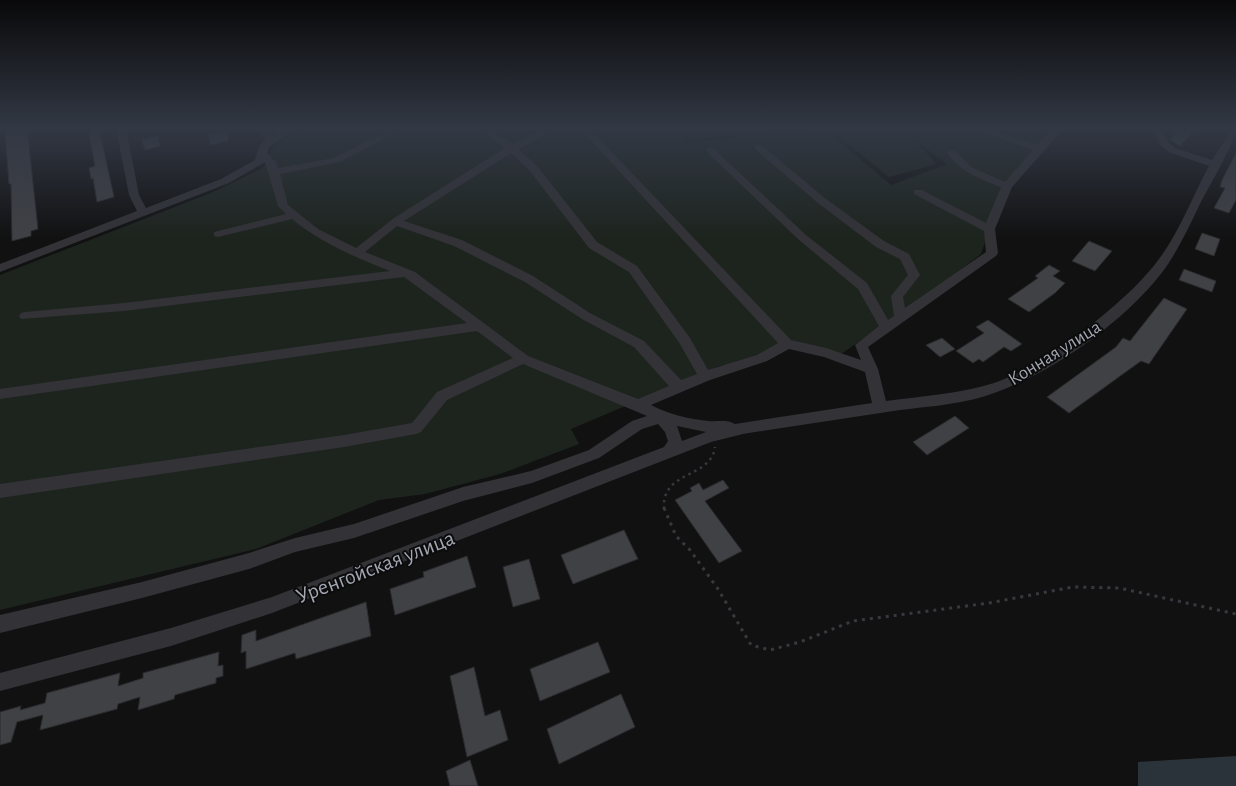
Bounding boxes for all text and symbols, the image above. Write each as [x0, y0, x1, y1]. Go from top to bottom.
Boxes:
street label: Конная улица [1005, 317, 1105, 389]
street label: Уренгойская улица [293, 527, 458, 607]

